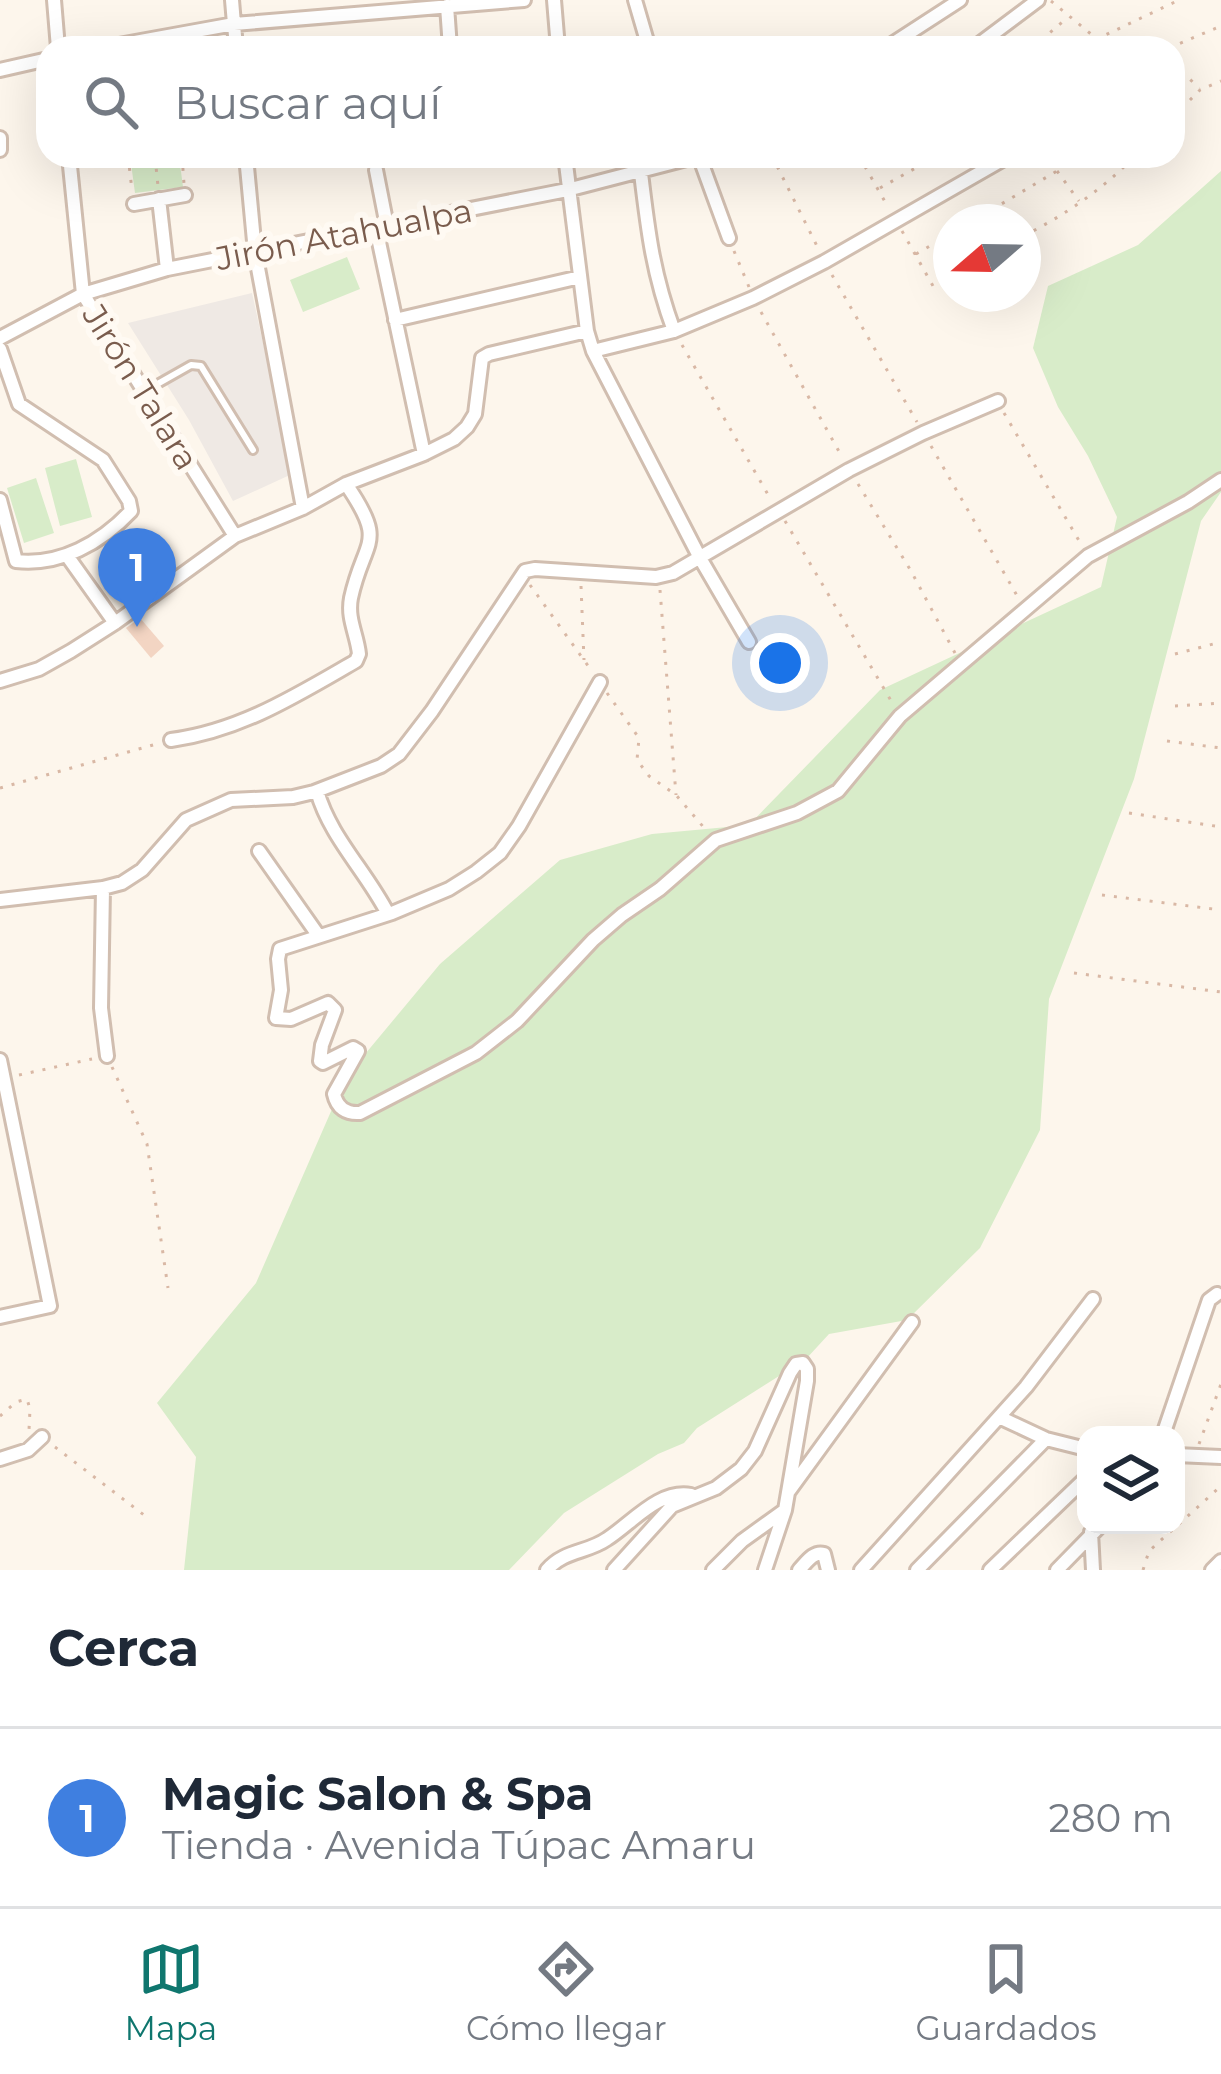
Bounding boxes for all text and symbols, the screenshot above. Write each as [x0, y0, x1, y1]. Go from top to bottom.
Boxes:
search box [36, 36, 1185, 168]
icon: search [78, 69, 144, 135]
text: Buscar aquí [174, 75, 441, 130]
street label: Jirón Atahualpa [212, 190, 475, 279]
north arrow [933, 204, 1041, 312]
street label: Jirón Talara [74, 296, 208, 477]
pin: 1 [98, 528, 176, 627]
your location [750, 633, 810, 693]
map controls [1077, 1426, 1185, 1534]
button: layers [1077, 1426, 1185, 1534]
text: Cerca [48, 1617, 199, 1679]
text: Magic Salon & Spa [162, 1766, 593, 1821]
text: 1 [79, 1794, 95, 1842]
text: 280 m [1049, 1794, 1173, 1842]
text: Tienda · Avenida Túpac Amaru [162, 1821, 756, 1869]
tab: Mapa [124, 1936, 217, 2048]
tab: Cómo llegar [466, 1936, 667, 2048]
tab: Guardados [916, 1936, 1097, 2048]

